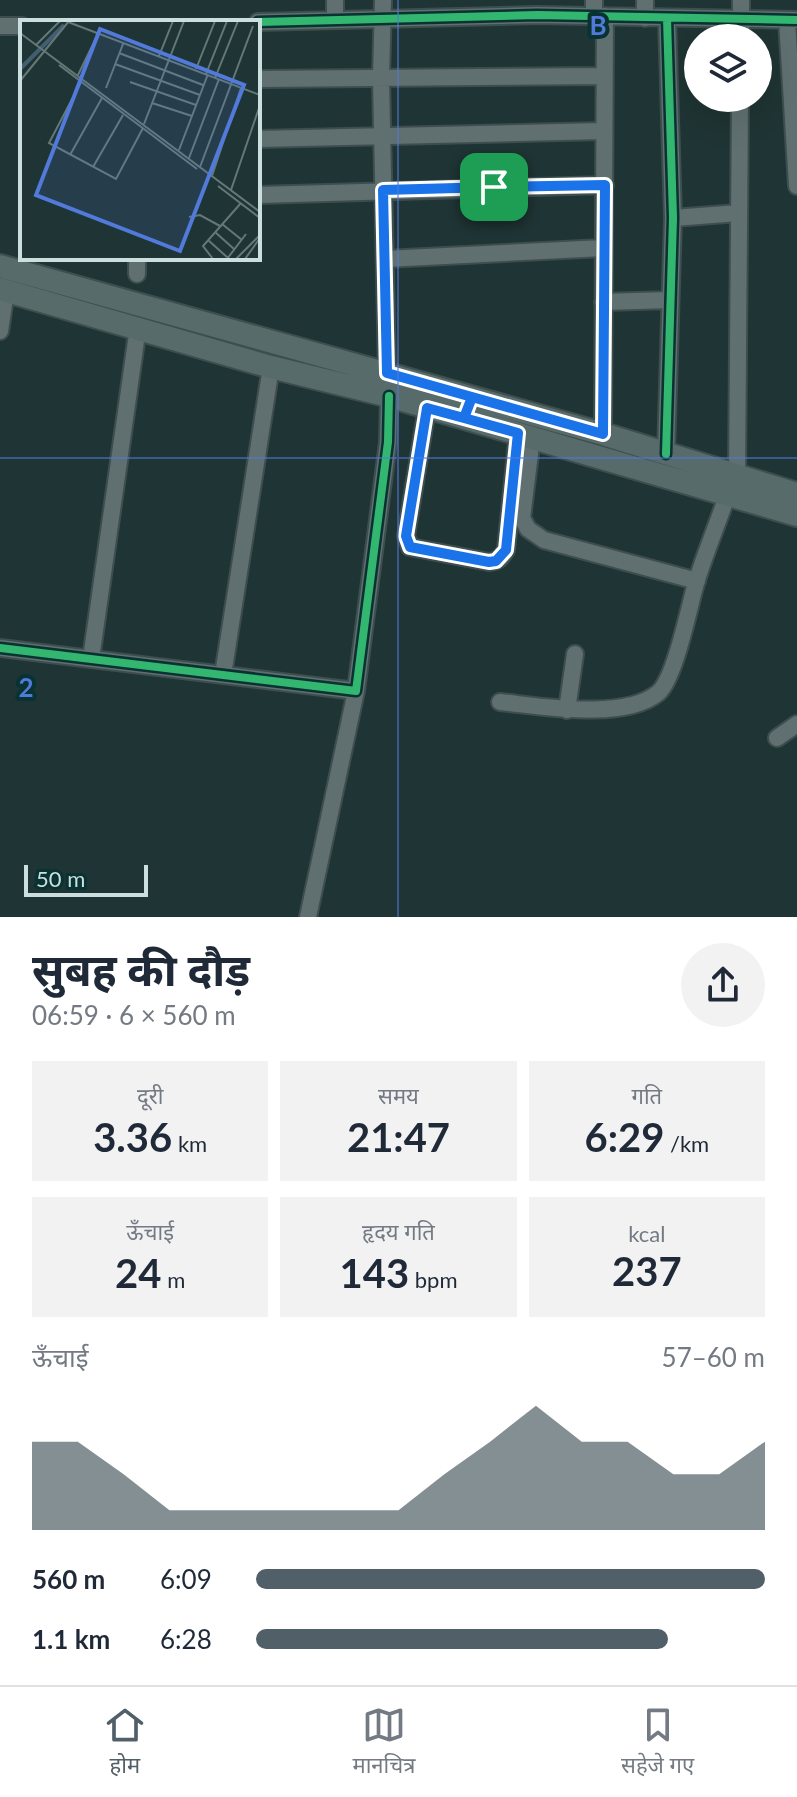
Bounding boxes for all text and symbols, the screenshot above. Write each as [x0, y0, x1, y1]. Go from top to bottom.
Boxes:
text: B [589, 9, 607, 41]
inset map [20, 20, 260, 260]
map controls [684, 24, 772, 112]
button: layers [684, 24, 772, 112]
pin [460, 153, 528, 221]
icon: arrive [472, 165, 516, 209]
text: 2 [18, 671, 34, 703]
scale bar [24, 861, 148, 897]
text: 50 m [36, 865, 85, 892]
text: सुबह की दौड़ [32, 943, 250, 995]
button: share [681, 943, 765, 1027]
text: 06:59 · 6 × 560 m [32, 999, 236, 1031]
text: दूरी [137, 1082, 163, 1109]
text: समय [378, 1082, 419, 1109]
text: गति [632, 1082, 662, 1109]
text: 3.36 [93, 1113, 172, 1161]
text: 21:47 [347, 1113, 450, 1161]
text: 6:29 [584, 1113, 664, 1161]
text: km [172, 1130, 207, 1157]
text: /km [664, 1130, 709, 1157]
text: ऊँचाई [126, 1218, 174, 1245]
text: हृदय गति [362, 1218, 435, 1245]
text: kcal [628, 1220, 665, 1247]
text: 237 [612, 1247, 682, 1295]
text: 24 [115, 1249, 162, 1297]
text: 143 [339, 1249, 409, 1297]
text: m [162, 1266, 185, 1293]
text: bpm [409, 1266, 457, 1293]
text: ऊँचाई [32, 1341, 88, 1373]
text: 57–60 m [662, 1341, 765, 1373]
text: 560 m [32, 1563, 105, 1595]
text: 6:09 [160, 1563, 212, 1595]
text: 1.1 km [32, 1623, 110, 1655]
text: 6:28 [160, 1623, 212, 1655]
tab: होम [103, 1703, 147, 1782]
tab: मानचित्र [353, 1703, 415, 1782]
tab: सहेजे गए [621, 1703, 694, 1782]

